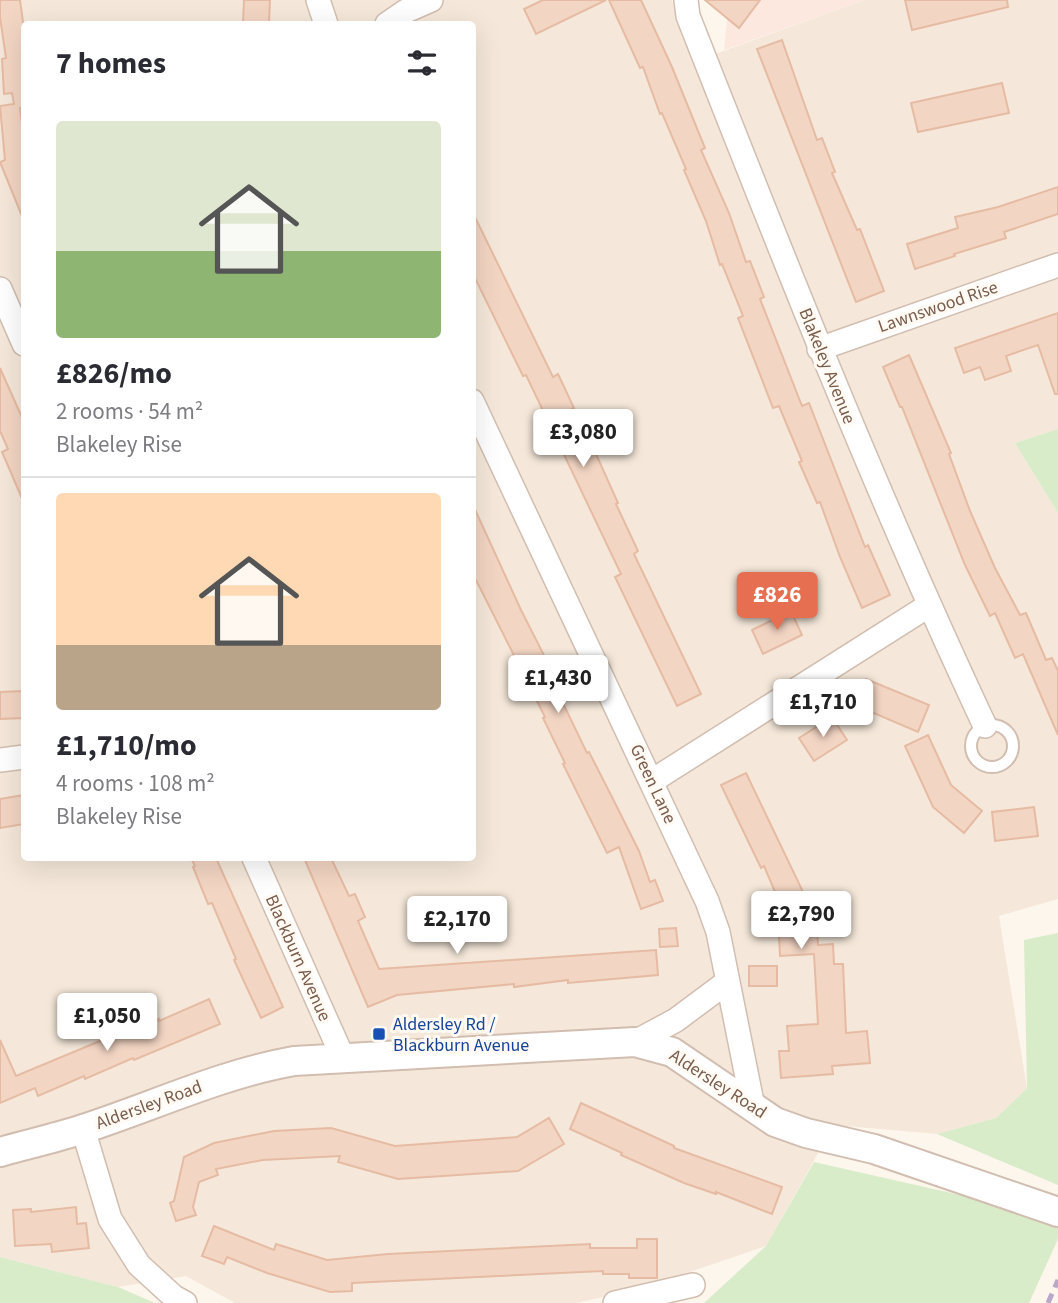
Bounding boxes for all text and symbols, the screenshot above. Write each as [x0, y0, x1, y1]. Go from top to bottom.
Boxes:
text: 7 homes [56, 42, 166, 85]
icon: filters [403, 44, 441, 82]
icon: home [186, 166, 312, 292]
street label: Lawnswood Rise [875, 275, 1001, 339]
street label: Blakeley Avenue [792, 304, 862, 428]
text: £826/mo [56, 352, 172, 395]
text: 2 rooms · 54 m² [56, 395, 203, 428]
pin: £3,080 [526, 410, 640, 469]
text: £3,080 [549, 415, 617, 448]
text: Blakeley Rise [56, 428, 182, 461]
icon: home [186, 538, 312, 664]
pin: £826 [736, 572, 818, 632]
text: £826 [753, 578, 801, 611]
pin: £1,430 [501, 656, 615, 715]
text: £1,430 [524, 661, 592, 694]
pin: £1,710 [766, 680, 880, 739]
text: £1,710 [789, 685, 857, 718]
text: £1,710/mo [56, 724, 197, 767]
street label: Green Lane [624, 740, 682, 828]
text: 4 rooms · 108 m² [56, 767, 215, 800]
text: Blakeley Rise [56, 800, 182, 833]
street label: Blackburn Avenue [259, 891, 337, 1025]
pin: £2,790 [744, 892, 858, 951]
pin: £2,170 [400, 897, 514, 956]
text: £2,790 [767, 897, 835, 930]
text: £2,170 [423, 902, 491, 935]
pin: £1,050 [50, 993, 164, 1053]
text: £1,050 [73, 999, 141, 1032]
place label: Aldersley Rd / Blackburn Avenue [393, 1012, 529, 1058]
marker: Aldersley Rd / Blackburn Avenue [371, 1026, 387, 1042]
street label: Aldersley Road [665, 1043, 771, 1125]
street label: Aldersley Road [92, 1074, 206, 1136]

